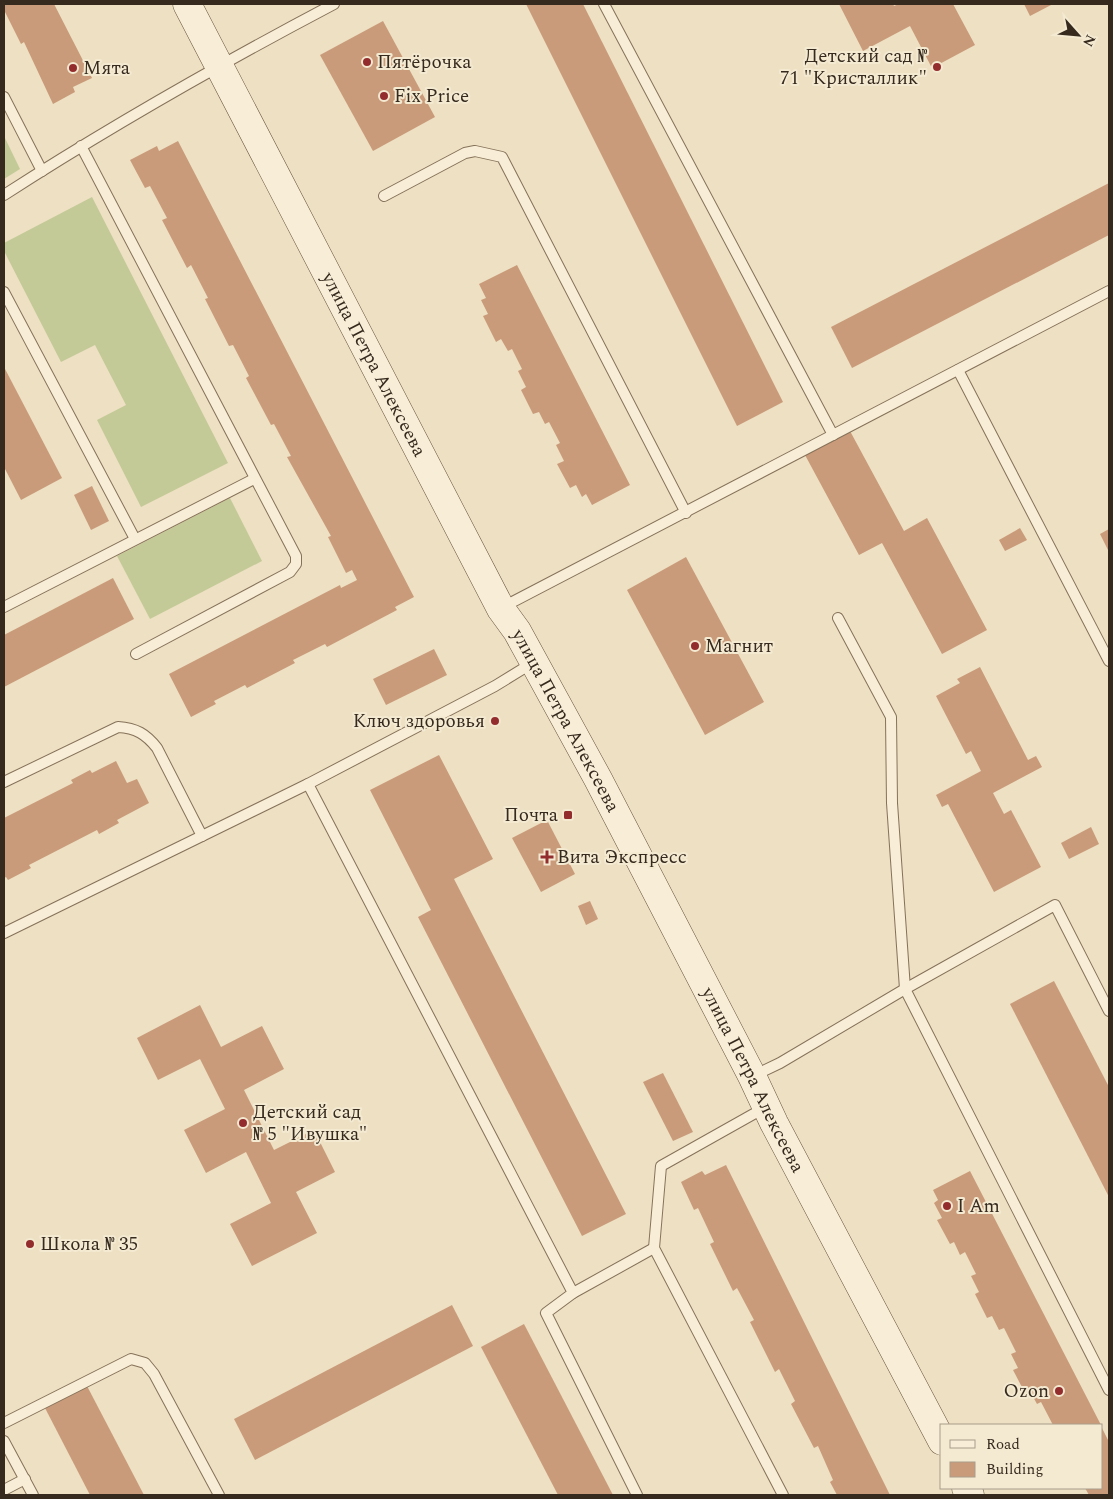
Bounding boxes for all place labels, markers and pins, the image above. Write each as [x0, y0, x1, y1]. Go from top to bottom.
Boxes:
place label: Детский сад № 71 "Кристаллик" [780, 42, 927, 93]
place label: Пятёрочка [377, 48, 472, 77]
place label: Мята [83, 54, 131, 83]
marker: Пятёрочка [361, 56, 373, 68]
marker: Детский сад № 71 "Кристаллик" [931, 61, 943, 73]
marker: Мята [67, 62, 79, 74]
place label: Fix Price [394, 82, 469, 111]
marker: Fix Price [378, 90, 390, 102]
place label: Магнит [705, 632, 773, 661]
marker: Магнит [689, 640, 701, 652]
place label: Ключ здоровья [353, 707, 485, 736]
marker: Ключ здоровья [489, 715, 501, 727]
place label: Почта [504, 801, 559, 830]
marker: Почта [562, 809, 574, 821]
place label: Вита Экспресс [557, 843, 687, 872]
marker: Вита Экспресс [541, 851, 553, 863]
place label: Детский сад № 5 "Ивушка" [253, 1098, 367, 1149]
marker: Детский сад № 5 "Ивушка" [237, 1117, 249, 1129]
place label: I Am [957, 1192, 1000, 1221]
marker: I Am [941, 1200, 953, 1212]
place label: Школа № 35 [40, 1230, 138, 1259]
marker: Школа № 35 [24, 1238, 36, 1250]
place label: Ozon [1003, 1377, 1049, 1406]
marker: Ozon [1053, 1385, 1065, 1397]

